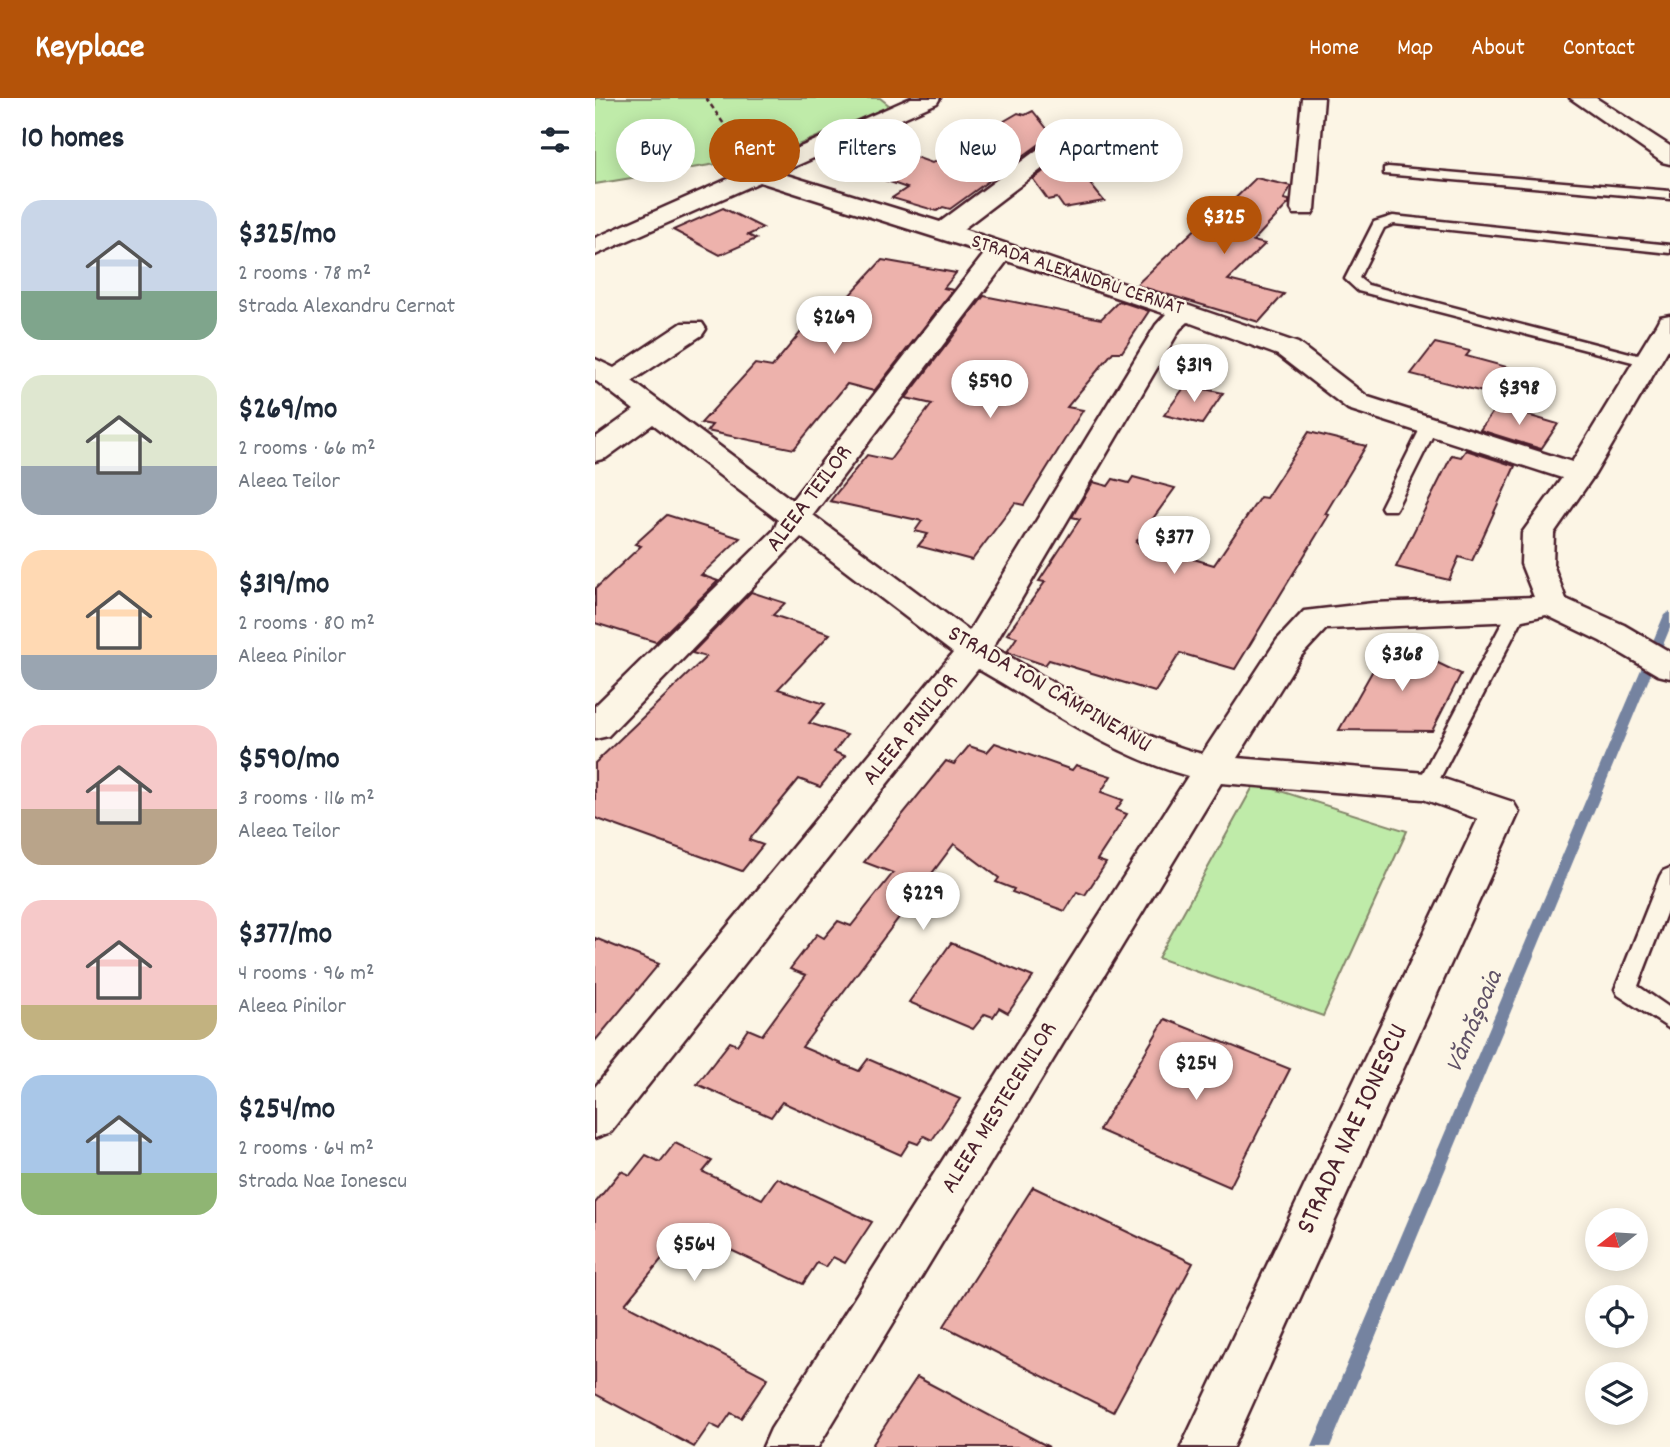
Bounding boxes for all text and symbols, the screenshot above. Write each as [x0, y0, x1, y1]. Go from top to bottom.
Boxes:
text: Keyplace [35, 26, 144, 73]
text: Home [1309, 32, 1359, 66]
text: Map [1397, 32, 1433, 66]
text: About [1471, 32, 1525, 66]
text: Contact [1563, 32, 1635, 66]
text: 10 homes [21, 119, 124, 162]
chip: Buy [616, 119, 695, 182]
chip: Rent [709, 119, 800, 182]
chip: Filters [814, 119, 921, 182]
chip: New [935, 119, 1021, 182]
chip: Apartment [1035, 119, 1183, 182]
icon: filters [536, 121, 574, 159]
pin: $325 [1183, 197, 1265, 256]
text: $325 [1203, 202, 1245, 235]
text: $325/mo [238, 215, 336, 258]
street label: STRADA ALEXANDRU CERNAT [967, 227, 1188, 325]
icon: home [77, 228, 161, 312]
text: 2 rooms · 78 m² [238, 258, 371, 291]
text: Strada Alexandru Cernat [238, 291, 455, 324]
pin: $269 [793, 296, 875, 356]
text: $269 [812, 302, 856, 335]
pin: $319 [1153, 344, 1235, 404]
text: $319 [1175, 350, 1213, 383]
pin: $590 [949, 360, 1031, 420]
text: $590 [967, 366, 1013, 399]
pin: $398 [1478, 368, 1560, 427]
text: $398 [1498, 373, 1540, 406]
text: $269/mo [238, 390, 337, 433]
icon: home [77, 403, 161, 487]
text: 2 rooms · 66 m² [238, 433, 376, 466]
street label: ALEEA TEILOR [758, 438, 862, 560]
text: Aleea Teilor [238, 466, 340, 499]
pin: $377 [1133, 517, 1215, 576]
text: $377 [1154, 522, 1194, 555]
text: $319/mo [238, 565, 329, 608]
icon: home [77, 578, 161, 662]
text: 2 rooms · 80 m² [238, 608, 375, 641]
street label: STRADA ION CÂMPINEANU [941, 618, 1157, 762]
pin: $368 [1361, 634, 1443, 693]
text: $368 [1381, 639, 1423, 672]
text: Aleea Pinilor [238, 641, 346, 674]
street label: ALEEA PINILOR [855, 666, 967, 794]
text: $590/mo [238, 740, 340, 783]
icon: home [77, 753, 161, 837]
text: 3 rooms · 116 m² [238, 783, 375, 816]
text: Aleea Teilor [238, 816, 340, 849]
pin: $229 [882, 872, 964, 932]
text: $229 [902, 878, 944, 911]
text: $377/mo [238, 915, 332, 958]
icon: home [77, 928, 161, 1012]
text: 4 rooms · 96 m² [238, 958, 374, 991]
water label: Vămășoaia [1437, 963, 1514, 1079]
text: Aleea Pinilor [238, 991, 346, 1024]
street label: ALEEA MESTECENILOR [933, 1016, 1067, 1200]
street label: STRADA NAE IONESCU [1288, 1018, 1420, 1242]
pin: $254 [1155, 1042, 1237, 1102]
text: $254 [1175, 1048, 1217, 1081]
text: $254/mo [238, 1090, 335, 1133]
icon: home [77, 1103, 161, 1187]
text: 2 rooms · 64 m² [238, 1133, 374, 1166]
text: Strada Nae Ionescu [238, 1166, 407, 1199]
north arrow [1585, 1208, 1649, 1270]
map controls [1585, 1208, 1648, 1425]
pin: $564 [653, 1224, 735, 1283]
text: $564 [672, 1229, 716, 1262]
button: locate [1585, 1285, 1648, 1348]
button: layers [1585, 1362, 1648, 1425]

